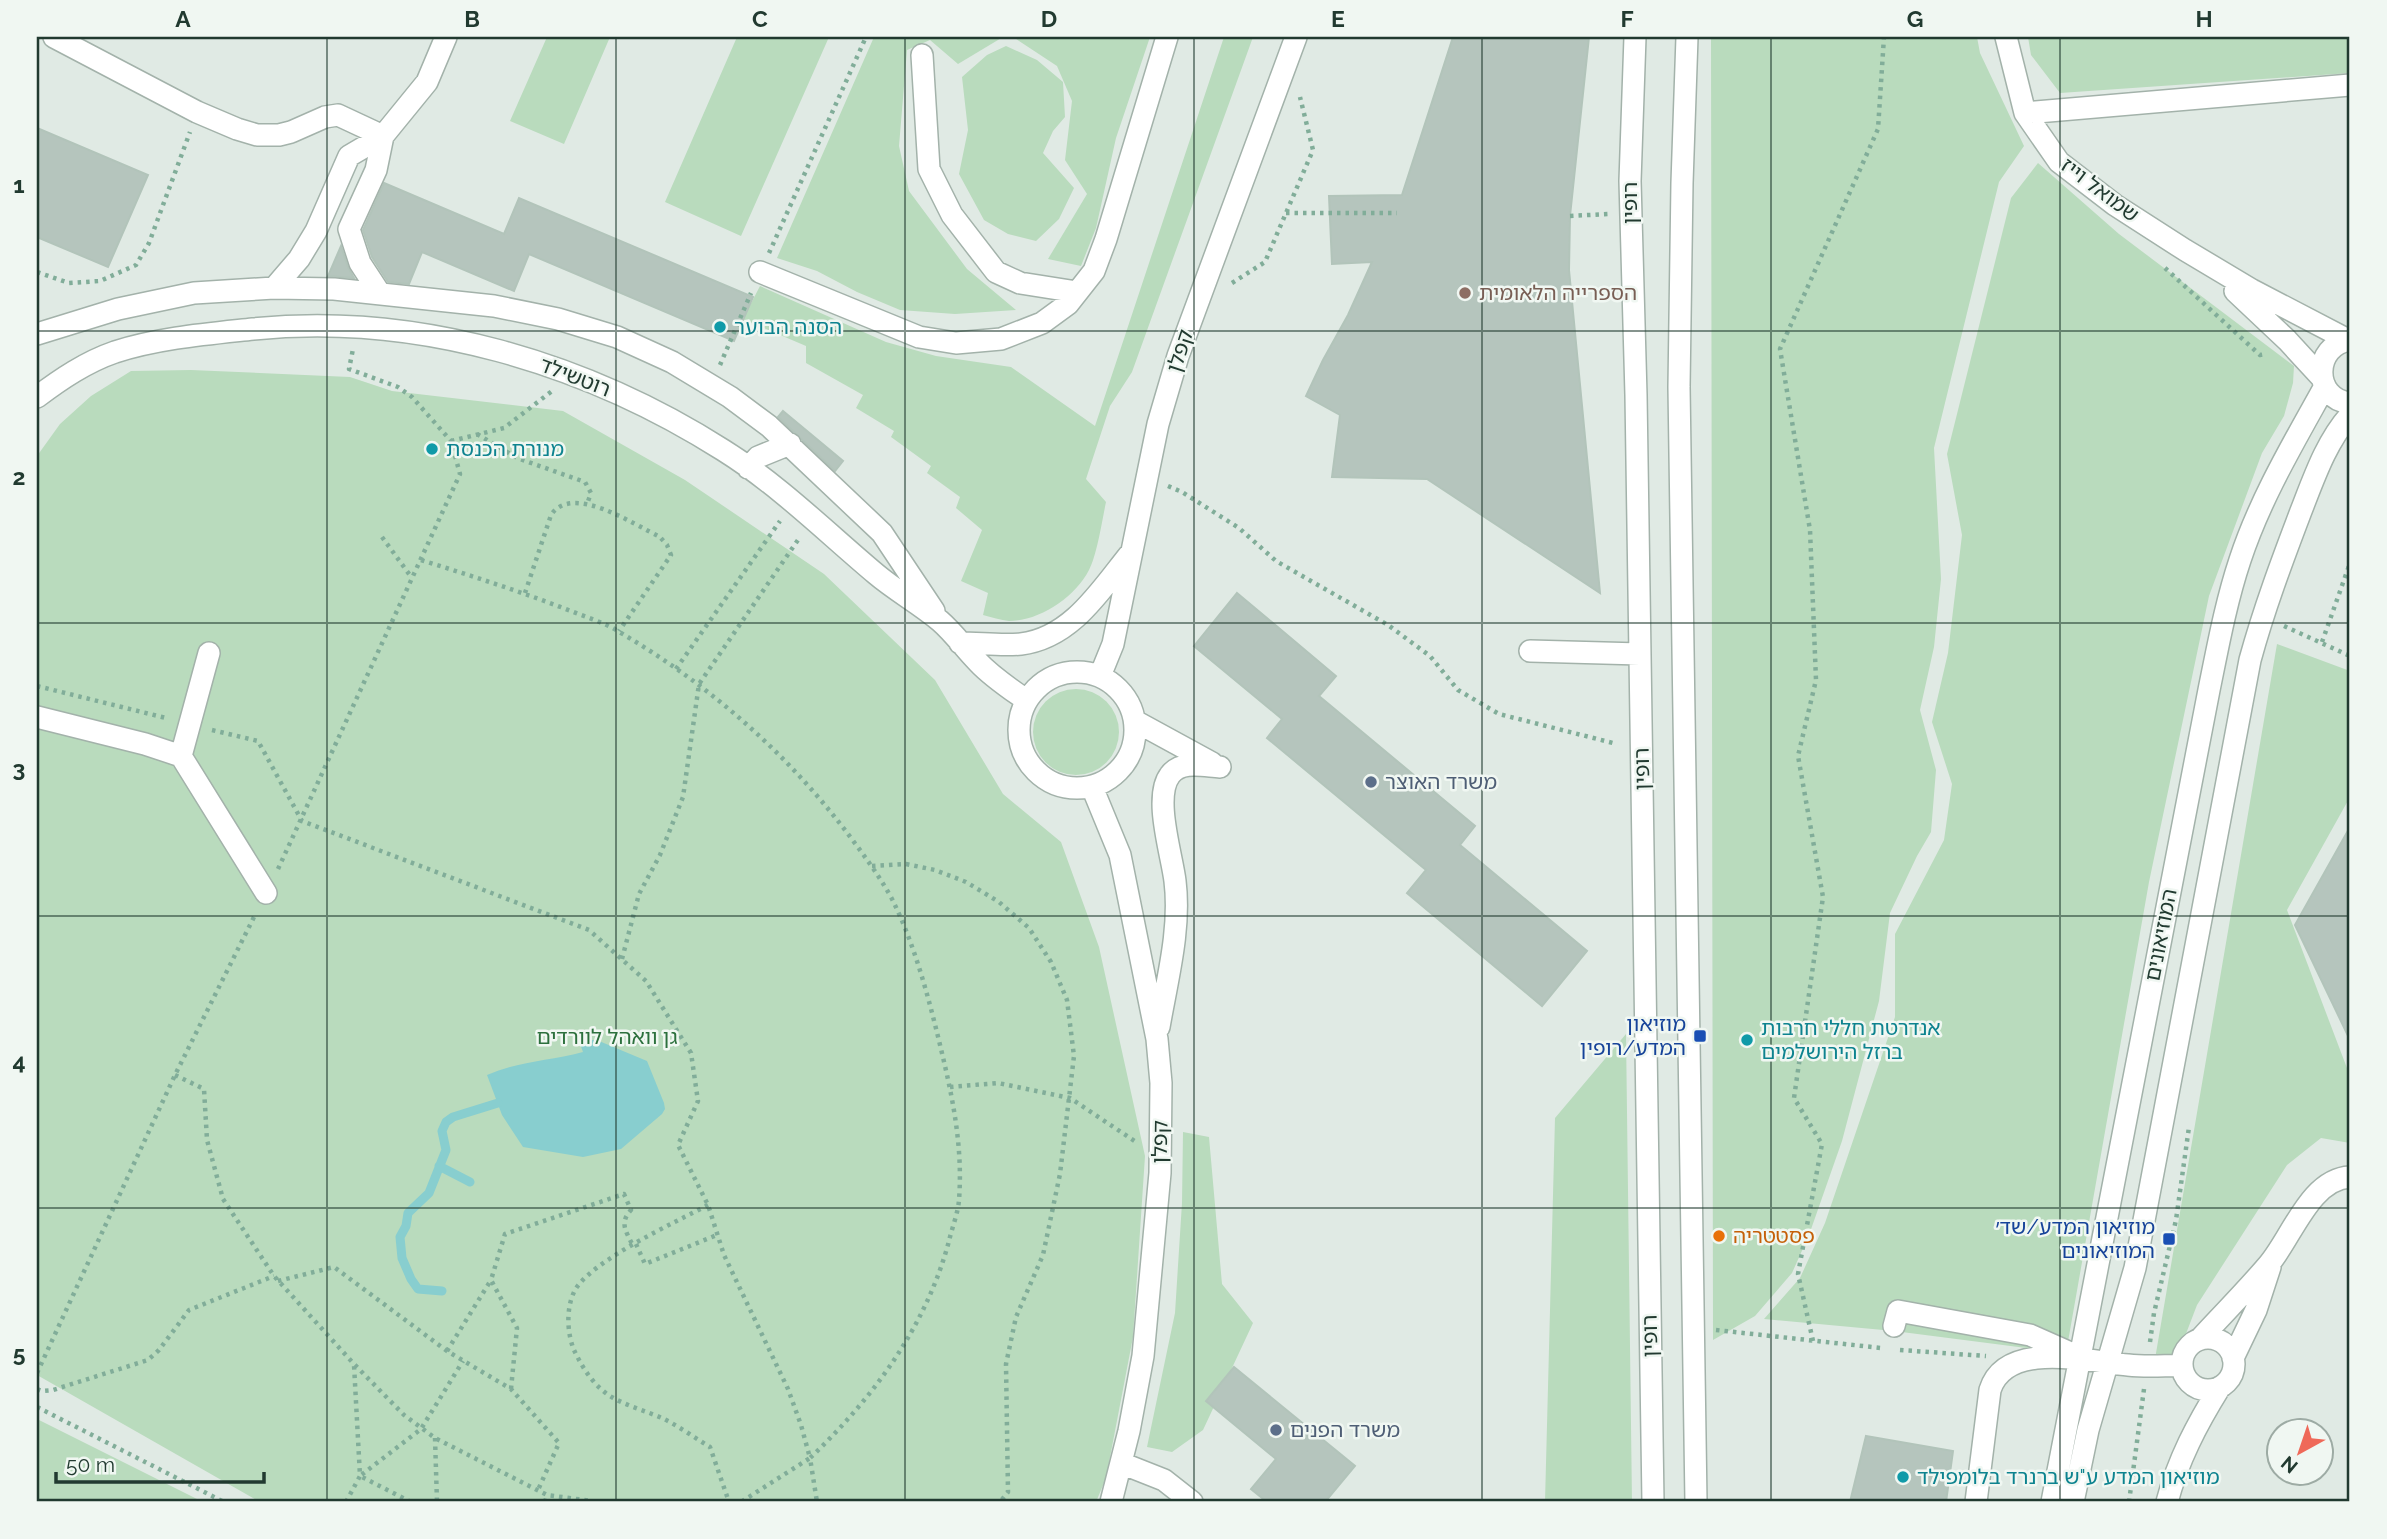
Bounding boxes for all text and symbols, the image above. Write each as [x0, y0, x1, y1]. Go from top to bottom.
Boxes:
text: A [175, 5, 191, 32]
text: B [464, 5, 480, 32]
text: C [752, 5, 768, 32]
text: D [1041, 5, 1057, 32]
text: E [1331, 5, 1345, 32]
text: F [1620, 5, 1634, 32]
text: G [1907, 5, 1923, 32]
text: H [2195, 5, 2213, 32]
street label: שמואל וייז [2057, 152, 2144, 227]
text: 1 [13, 171, 25, 198]
street label: רופין [1617, 182, 1642, 224]
place label: הספרייה הלאומית [1479, 280, 1637, 305]
marker: הספרייה הלאומית [1457, 285, 1473, 301]
place label: הסנה הבוער [734, 314, 842, 339]
marker: הסנה הבוער [712, 319, 728, 335]
street label: קפלן [1161, 326, 1198, 375]
street label: רוטשילד [536, 352, 614, 401]
place label: מנורת הכנסת [446, 436, 564, 461]
marker: מנורת הכנסת [424, 441, 440, 457]
text: 2 [13, 463, 25, 490]
street label: רופין [1629, 747, 1654, 791]
text: 3 [13, 755, 25, 782]
place label: משרד האוצר [1385, 769, 1497, 794]
marker: משרד האוצר [1363, 774, 1379, 790]
street label: המוזיאונים [2139, 887, 2182, 983]
place label: מוזיאון המדע/רופין [1580, 1011, 1686, 1060]
place label: אנדרטת חללי חרבות ברזל הירושלמים [1761, 1015, 1941, 1064]
park label: גן וואהל לוורדים [536, 1024, 678, 1049]
marker: מוזיאון המדע/רופין [1692, 1028, 1708, 1044]
marker: אנדרטת חללי חרבות ברזל הירושלמים [1739, 1032, 1755, 1048]
text: 4 [12, 1048, 26, 1075]
street label: קפלן [1147, 1120, 1172, 1164]
place label: מוזיאון המדע/שד׳ המוזיאונים [1996, 1214, 2155, 1263]
place label: פסטטריה [1733, 1223, 1815, 1248]
marker: פסטטריה [1711, 1228, 1727, 1244]
marker: מוזיאון המדע/שד׳ המוזיאונים [2161, 1231, 2177, 1247]
street label: רופין [1637, 1314, 1662, 1358]
text: 5 [13, 1340, 26, 1367]
north arrow [2264, 1416, 2334, 1486]
place label: משרד הפנים [1290, 1417, 1400, 1442]
marker: משרד הפנים [1268, 1422, 1284, 1438]
scale bar [56, 1441, 264, 1485]
text: 50 m [66, 1452, 115, 1477]
text: N [2276, 1452, 2302, 1478]
place label: מוזיאון המדע ע"ש ברנרד בלומפילד [1917, 1464, 2220, 1489]
marker: מוזיאון המדע ע"ש ברנרד בלומפילד [1895, 1469, 1911, 1485]

